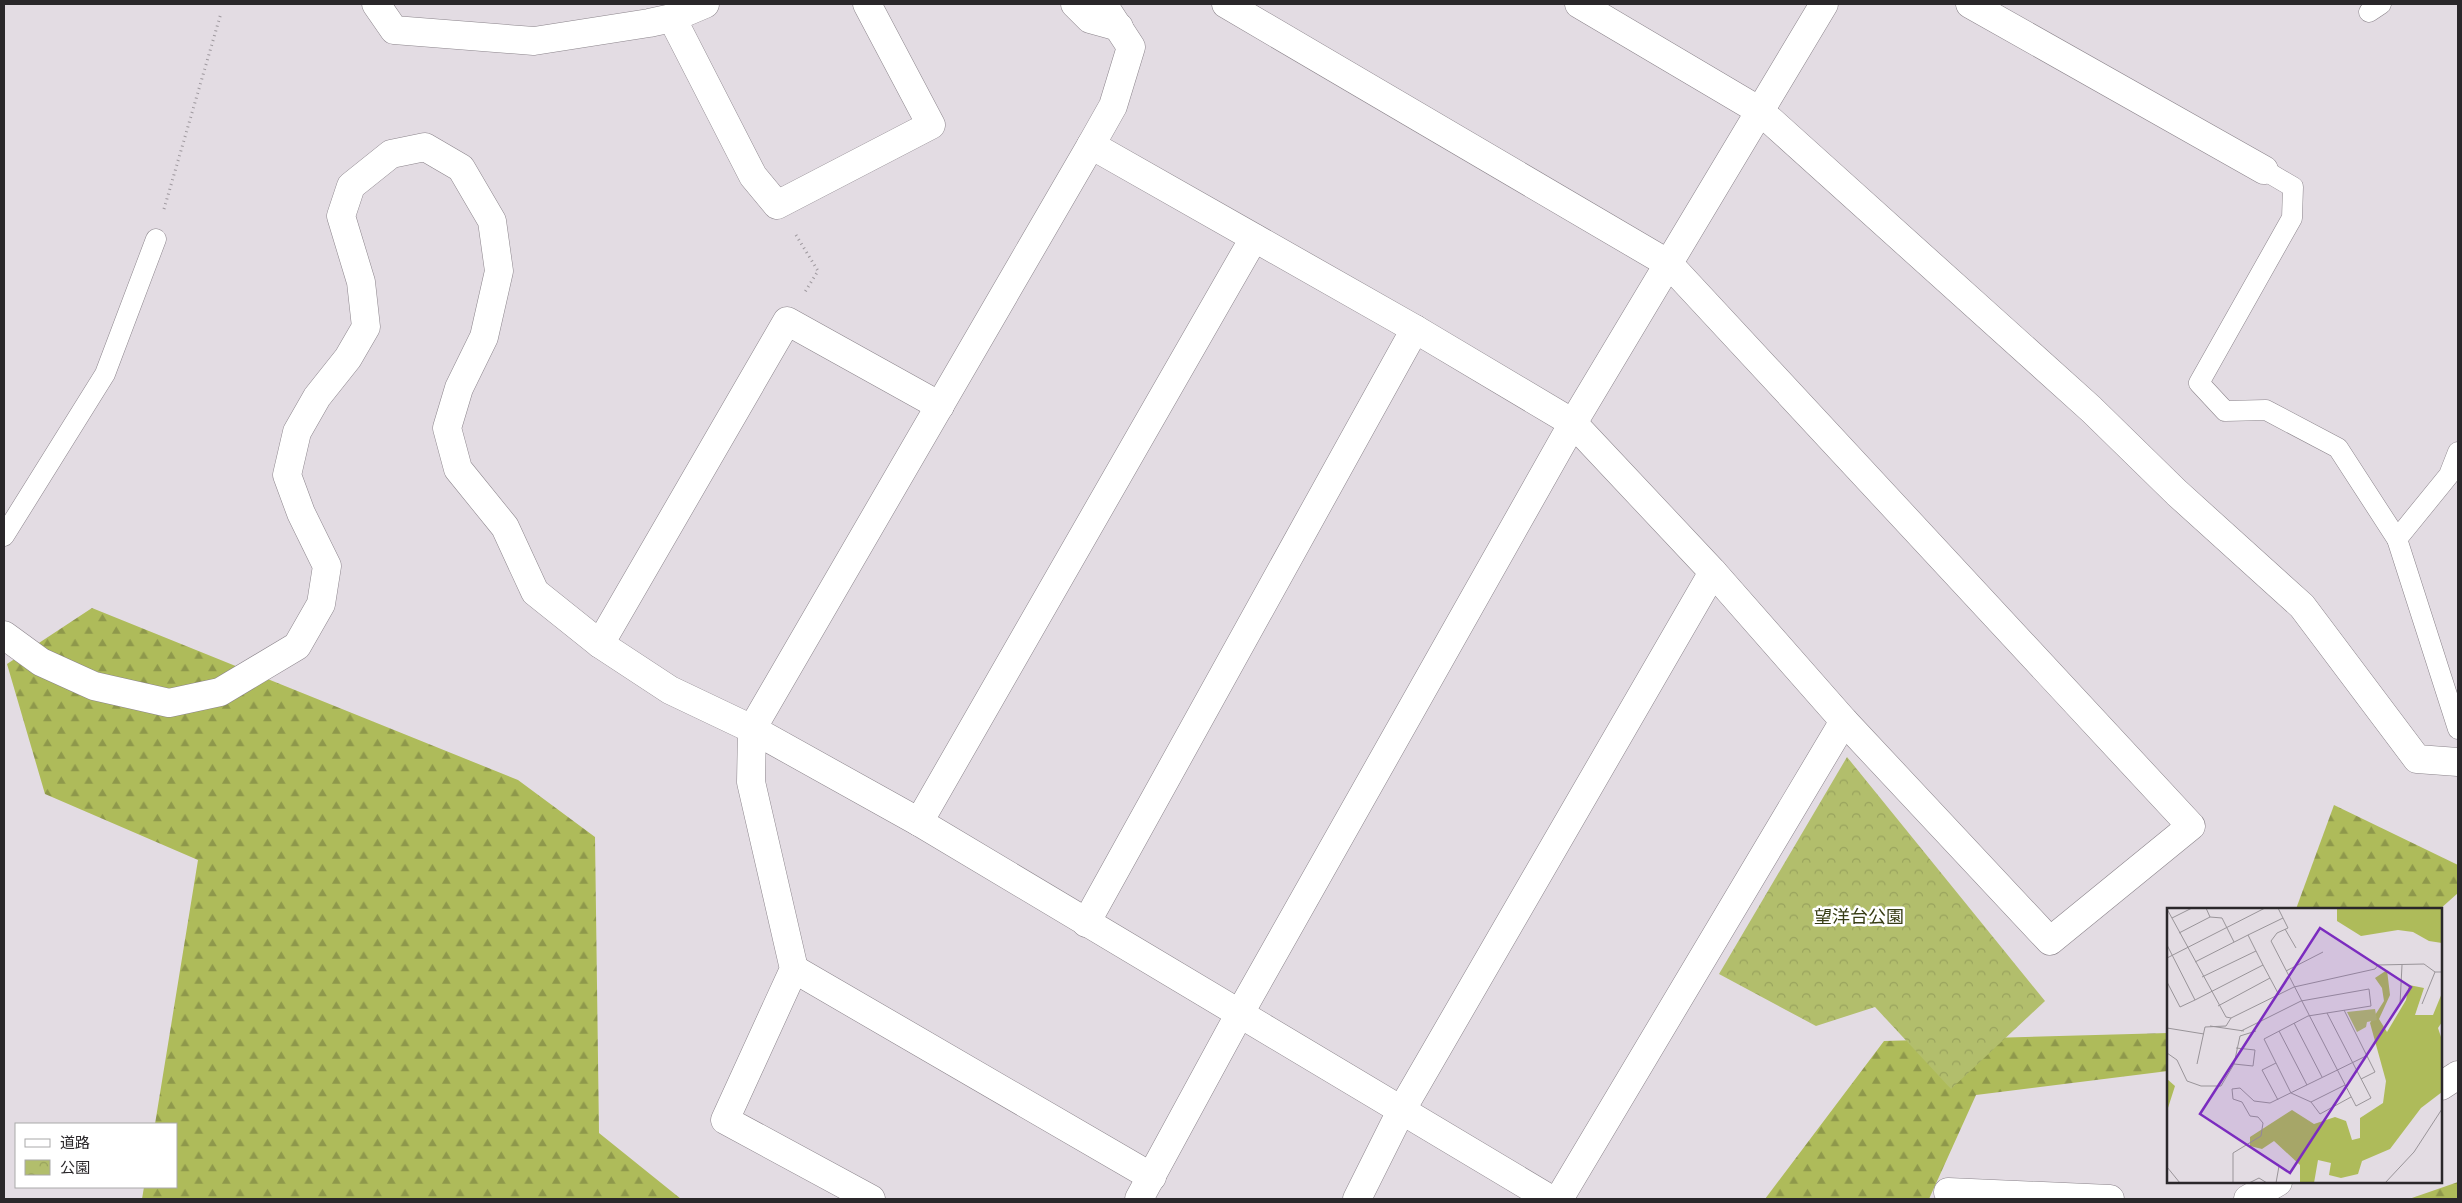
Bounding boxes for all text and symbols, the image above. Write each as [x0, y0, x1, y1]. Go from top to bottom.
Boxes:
park label: 望洋台公園 [1814, 907, 1904, 927]
inset map [2167, 908, 2442, 1183]
legend [15, 1123, 178, 1188]
text: 道路 [60, 1134, 90, 1151]
text: 公園 [60, 1159, 90, 1176]

